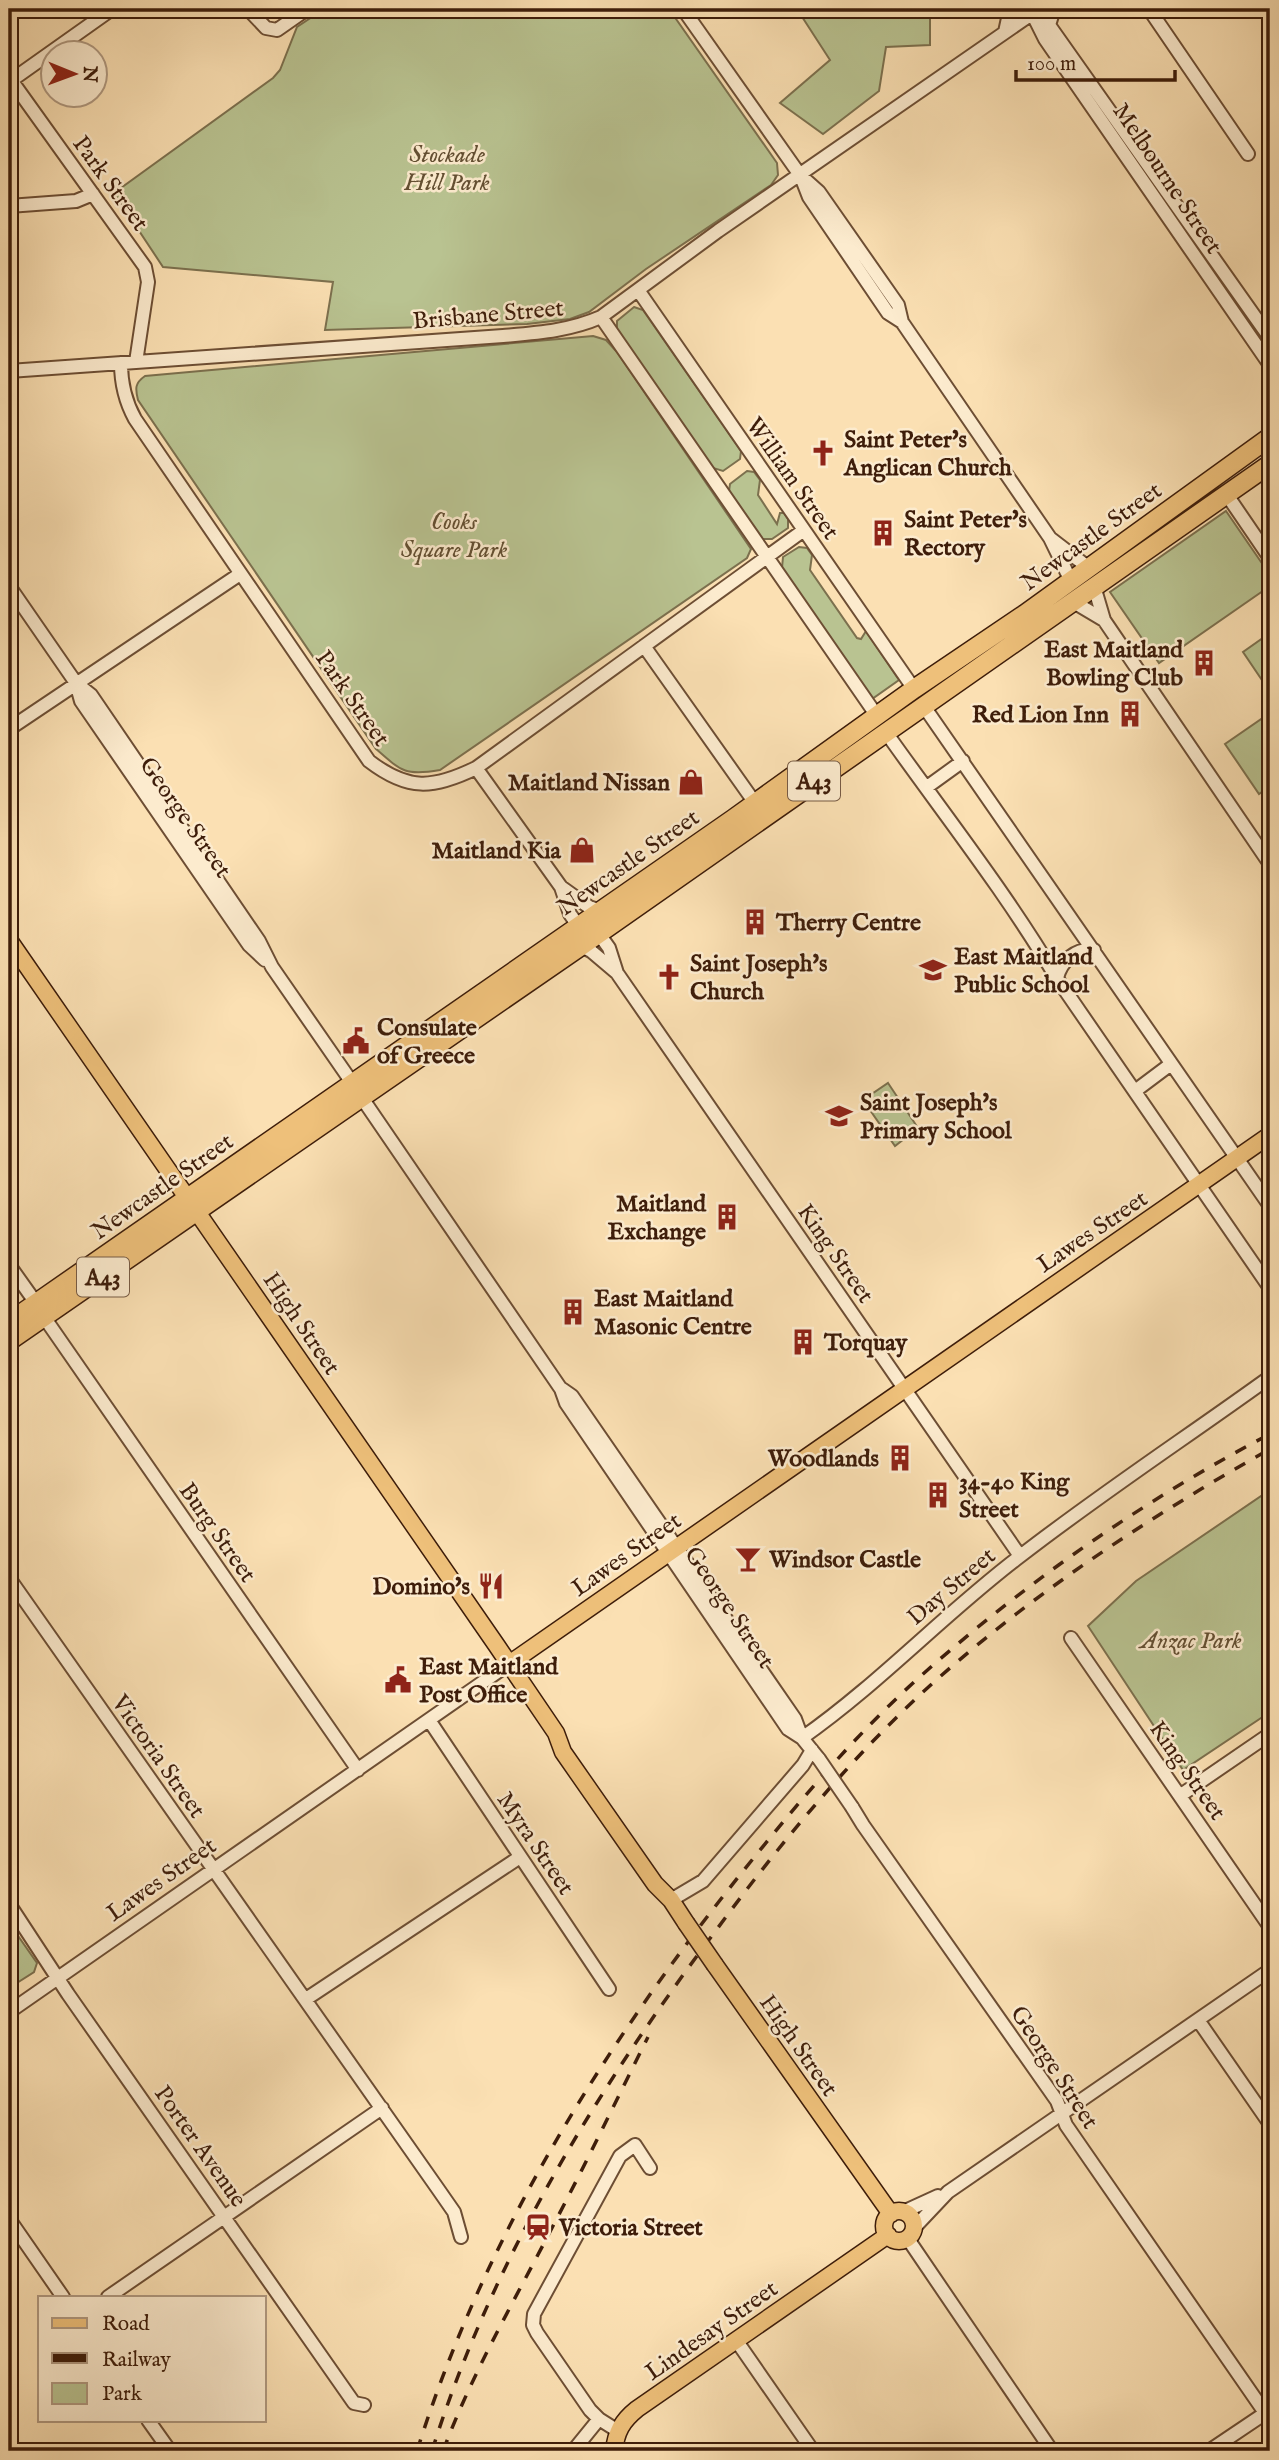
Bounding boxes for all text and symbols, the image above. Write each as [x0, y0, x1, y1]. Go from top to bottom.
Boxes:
north arrow [38, 38, 108, 108]
scale bar [1016, 38, 1176, 82]
text: 100 m [1027, 51, 1076, 78]
text: N [77, 65, 101, 83]
street label: Melbourne Street [1105, 97, 1229, 260]
street label: Park Street [65, 130, 155, 238]
park label: Stockade Hill Park [403, 140, 490, 199]
street label: Brisbane Street [411, 293, 565, 338]
street label: William Street [738, 412, 845, 546]
place label: Saint Peter's Anglican Church [843, 425, 1012, 484]
church icon: Saint Peter's Anglican Church [808, 438, 838, 468]
street label: Newcastle Street [1015, 476, 1168, 599]
place label: Saint Peter's Rectory [904, 505, 1027, 564]
park label: Cooks Square Park [401, 507, 508, 566]
building icon: Saint Peter's Rectory [868, 518, 898, 548]
place label: East Maitland Bowling Club [1044, 635, 1184, 694]
street label: Park Street [307, 645, 396, 753]
building icon: East Maitland Bowling Club [1189, 648, 1219, 678]
building icon: Red Lion Inn [1115, 699, 1145, 729]
place label: Red Lion Inn [972, 700, 1109, 731]
street label: George Street [132, 751, 238, 884]
road number: A43 [788, 762, 840, 800]
shop icon: Maitland Nissan [676, 767, 706, 797]
place label: Maitland Nissan [508, 768, 670, 799]
street label: Newcastle Street [552, 803, 706, 924]
shop icon: Maitland Kia [567, 835, 597, 865]
place label: Maitland Kia [432, 836, 562, 867]
building icon: Therry Centre [740, 907, 770, 937]
place label: Therry Centre [775, 908, 921, 939]
place label: East Maitland Public School [954, 942, 1094, 1001]
place label: Saint Joseph's Church [690, 949, 828, 1008]
school or university icon: East Maitland Public School [918, 955, 948, 985]
church icon: Saint Joseph's Church [654, 962, 684, 992]
place label: Consulate of Greece [377, 1013, 477, 1072]
public building icon: Consulate of Greece [341, 1026, 371, 1056]
place label: Saint Joseph's Primary School [860, 1088, 1012, 1147]
school or university icon: Saint Joseph's Primary School [824, 1101, 854, 1131]
street label: Newcastle Street [86, 1127, 240, 1248]
street label: Lawes Street [1031, 1184, 1154, 1281]
place label: Maitland Exchange [608, 1189, 707, 1248]
street label: King Street [789, 1198, 880, 1310]
building icon: Maitland Exchange [712, 1202, 742, 1232]
road number: A43 [77, 1258, 129, 1296]
street label: High Street [255, 1266, 347, 1381]
place label: East Maitland Masonic Centre [594, 1284, 752, 1343]
building icon: East Maitland Masonic Centre [558, 1297, 588, 1327]
building icon: Torquay [788, 1327, 818, 1357]
place label: Torquay [823, 1328, 908, 1359]
building icon: Woodlands [885, 1443, 915, 1473]
place label: Woodlands [767, 1444, 880, 1475]
place label: 34-40 King Street [959, 1467, 1070, 1526]
street label: Burg Street [171, 1477, 262, 1589]
building icon: 34-40 King Street [923, 1480, 953, 1510]
street label: Lawes Street [566, 1506, 688, 1604]
street label: George Street [677, 1541, 781, 1675]
street label: Day Street [901, 1541, 1003, 1633]
bar icon: Windsor Castle [733, 1544, 763, 1574]
place label: Windsor Castle [768, 1545, 921, 1576]
restaurant icon: Domino's [476, 1571, 506, 1601]
place label: Domino's [372, 1572, 471, 1603]
park label: Anzac Park [1137, 1626, 1242, 1657]
place label: East Maitland Post Office [419, 1652, 559, 1711]
public building icon: East Maitland Post Office [383, 1665, 413, 1695]
street label: Victoria Street [103, 1688, 212, 1825]
street label: King Street [1141, 1715, 1232, 1827]
street label: Myra Street [489, 1786, 581, 1901]
street label: Lawes Street [101, 1831, 223, 1929]
street label: High Street [751, 1989, 844, 2103]
street label: George Street [1002, 2000, 1105, 2135]
street label: Porter Avenue [146, 2080, 253, 2214]
station icon: Victoria Street [523, 2212, 553, 2242]
place label: Victoria Street [558, 2213, 704, 2244]
street label: Lindesay Street [639, 2274, 784, 2388]
legend [38, 2296, 266, 2422]
text: Road [102, 2311, 150, 2338]
text: Railway [102, 2347, 172, 2374]
text: Park [102, 2381, 143, 2408]

